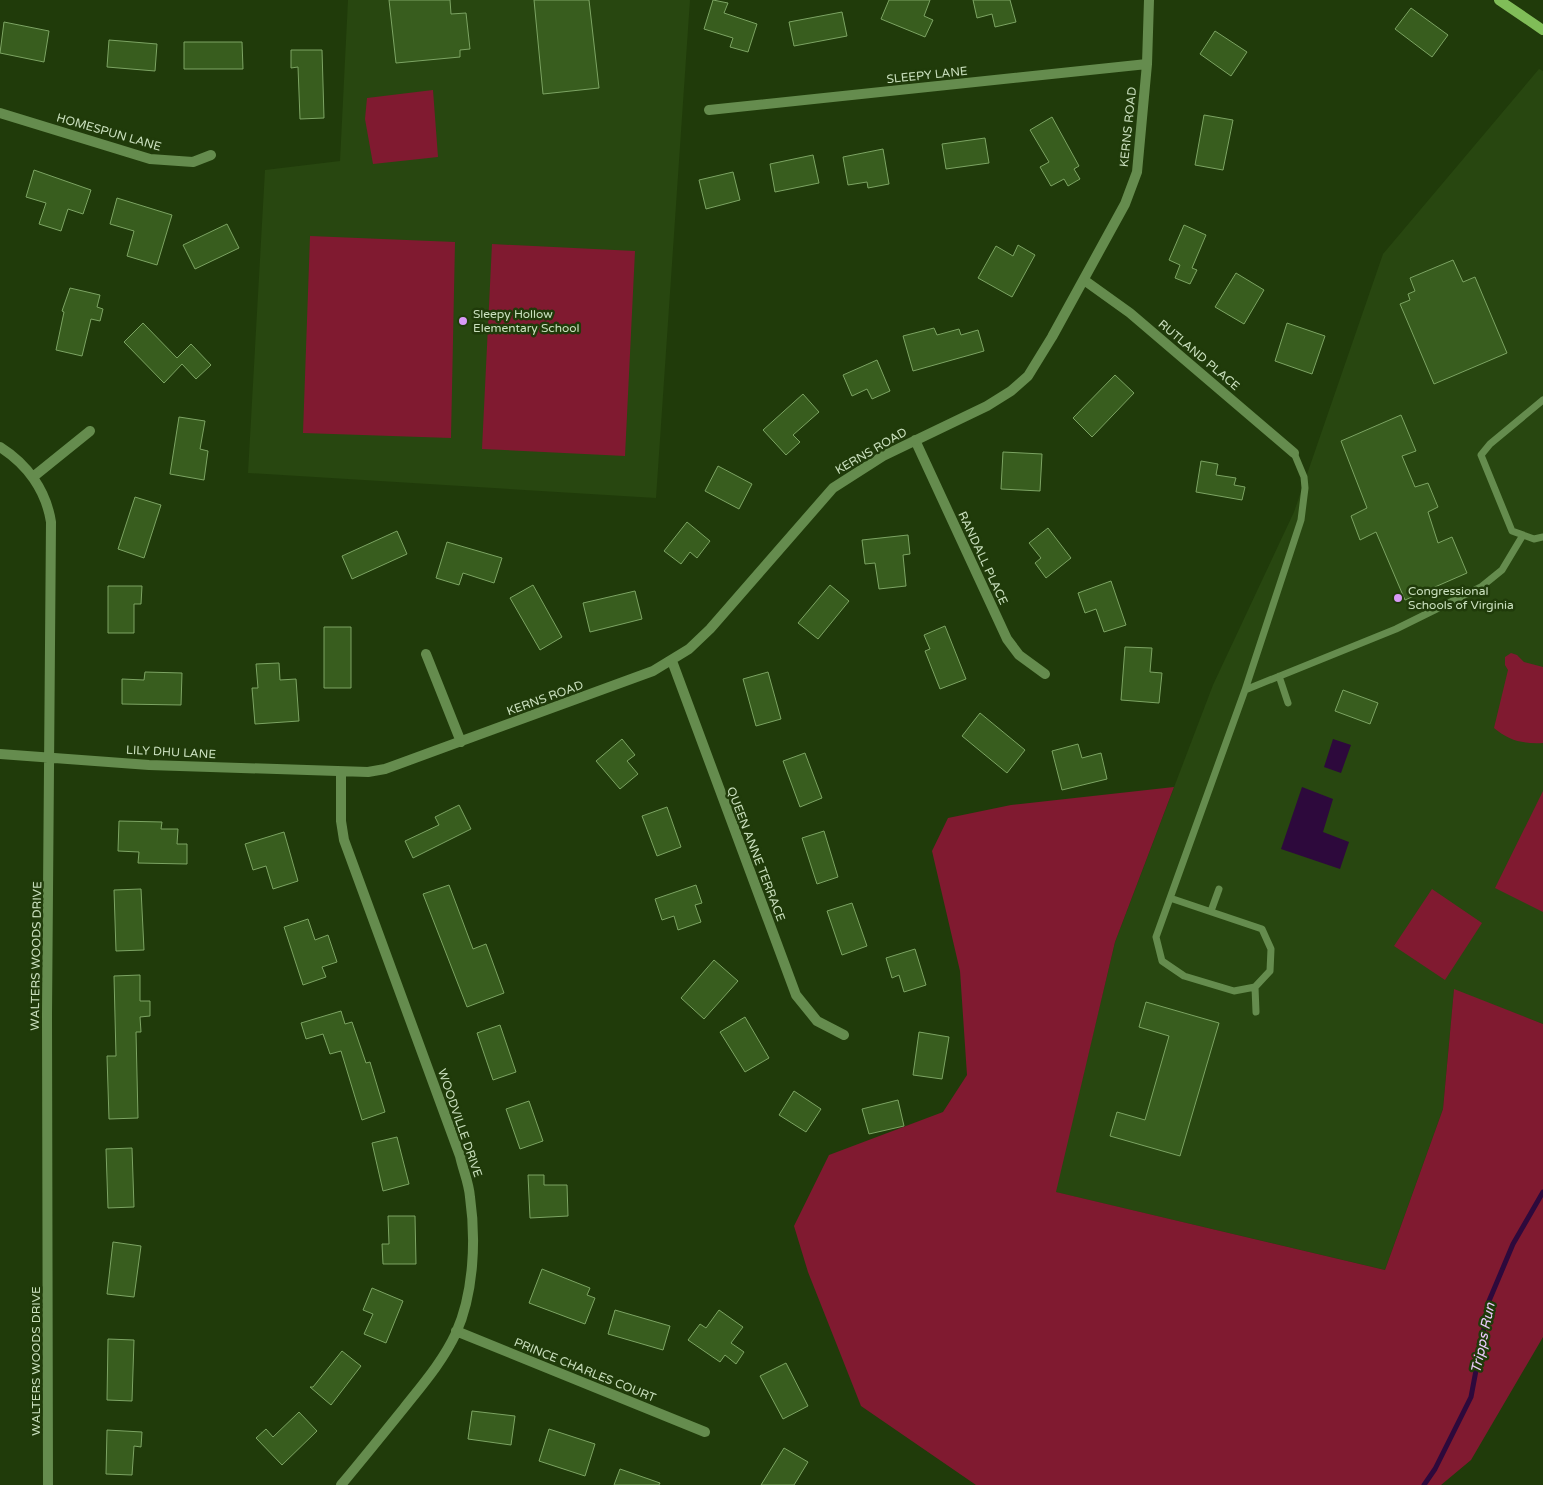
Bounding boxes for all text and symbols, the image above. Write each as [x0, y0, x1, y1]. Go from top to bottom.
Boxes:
street label: SLEEPY LANE [886, 64, 969, 86]
street label: KERNS ROAD [1117, 86, 1139, 168]
street label: HOMESPUN LANE [55, 110, 163, 154]
place label: Sleepy Hollow Elementary School [473, 307, 580, 335]
marker: Sleepy Hollow Elementary School [457, 315, 469, 327]
street label: RUTLAND PLACE [1155, 317, 1243, 393]
street label: KERNS ROAD [833, 425, 909, 477]
street label: RANDALL PLACE [955, 509, 1011, 607]
place label: Congressional Schools of Virginia [1408, 584, 1514, 612]
marker: Congressional Schools of Virginia [1392, 592, 1404, 604]
street label: KERNS ROAD [505, 678, 585, 718]
street label: LILY DHU LANE [126, 743, 217, 761]
street label: QUEEN ANNE TERRACE [724, 785, 788, 923]
street label: WALTERS WOODS DRIVE [28, 881, 44, 1031]
street label: WOODVILLE DRIVE [435, 1067, 485, 1179]
street label: WALTERS WOODS DRIVE [29, 1286, 43, 1436]
water label: Tripps Run [1467, 1301, 1499, 1375]
street label: PRINCE CHARLES COURT [512, 1335, 659, 1405]

